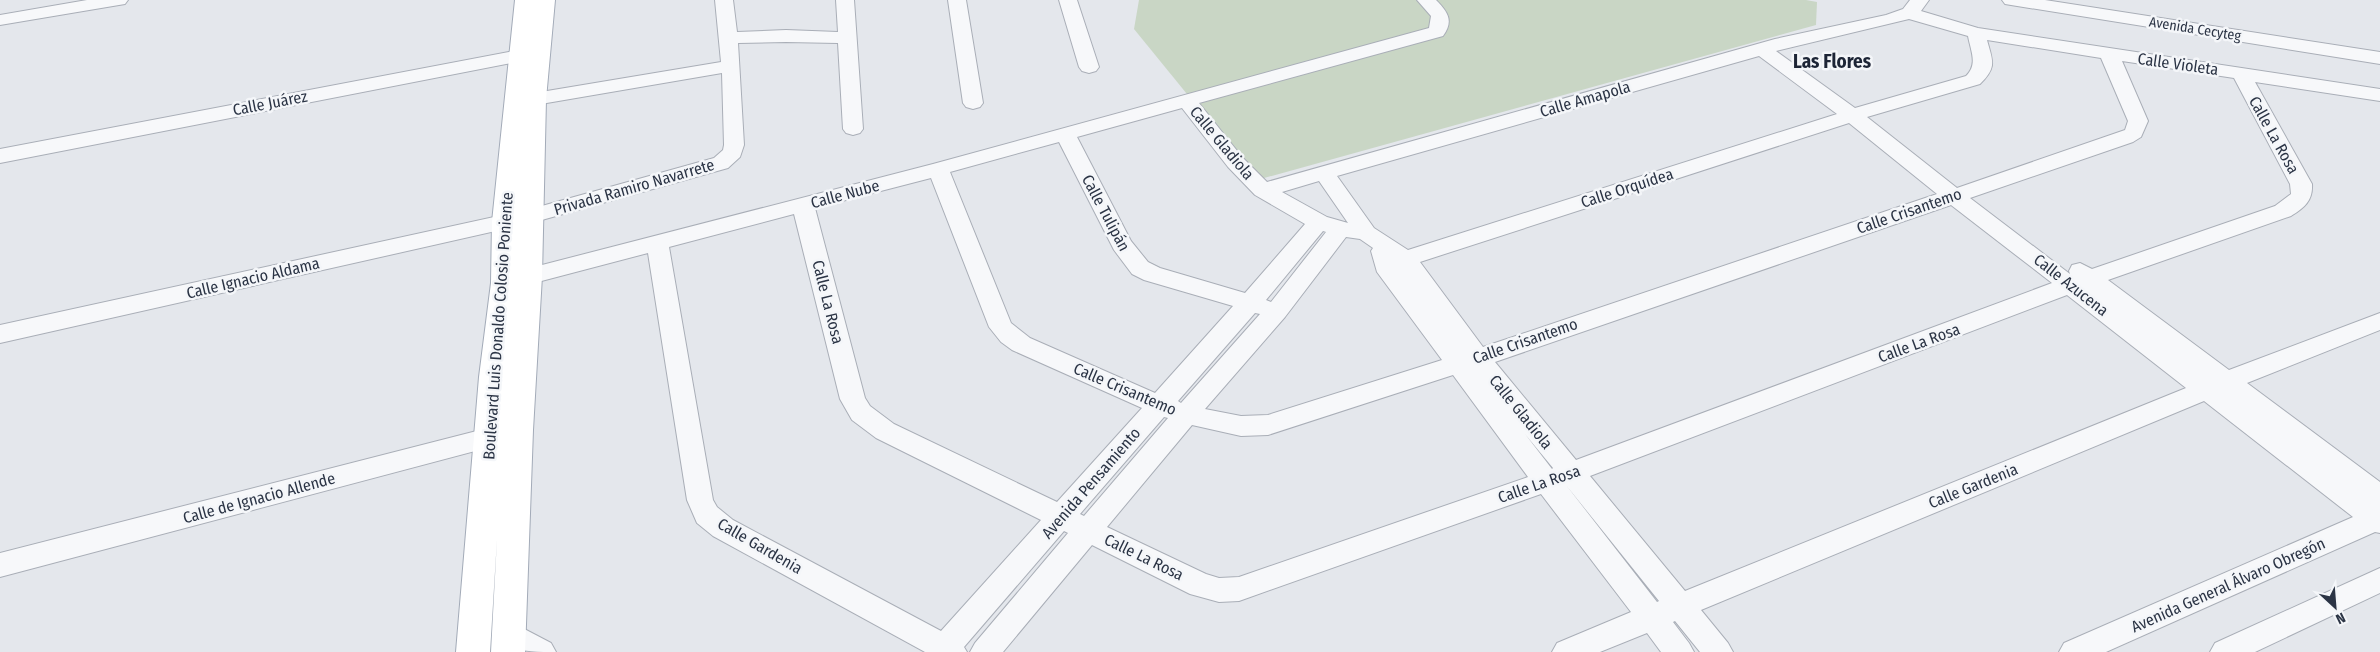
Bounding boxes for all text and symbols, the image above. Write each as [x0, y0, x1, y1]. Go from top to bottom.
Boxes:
street label: Avenida Cecyteg [2148, 13, 2243, 45]
street label: Calle Violeta [2136, 49, 2220, 79]
district label: Las Flores [1793, 50, 1872, 73]
street label: Calle Amapola [1538, 77, 1633, 121]
street label: Calle Juárez [231, 86, 309, 120]
street label: Calle La Rosa [2245, 93, 2303, 177]
street label: Calle Gladiola [1186, 102, 1258, 184]
street label: Privada Ramiro Navarrete [551, 155, 717, 219]
street label: Calle Orquídea [1578, 164, 1676, 212]
street label: Calle Tulipán [1078, 172, 1134, 254]
street label: Calle Nube [809, 176, 881, 212]
street label: Calle Crisantemo [1854, 184, 1964, 238]
street label: Boulevard Luis Donaldo Colosio Poniente [479, 192, 517, 460]
street label: Calle Azucena [2030, 250, 2112, 320]
street label: Calle Ignacio Aldama [185, 253, 321, 303]
street label: Calle La Rosa [808, 258, 848, 346]
street label: Calle Crisantemo [1470, 314, 1580, 368]
street label: Calle La Rosa [1875, 319, 1963, 367]
street label: Calle Crisantemo [1071, 359, 1179, 419]
street label: Calle Gladiola [1485, 371, 1557, 453]
street label: Avenida Pensamiento [1038, 424, 1144, 542]
street label: Calle Gardenia [1926, 459, 2021, 513]
street label: Calle La Rosa [1495, 461, 1583, 507]
street label: Calle de Ignacio Allende [181, 469, 337, 527]
street label: Calle Gardenia [714, 514, 806, 578]
street label: Calle La Rosa [1101, 530, 1187, 584]
street label: Avenida General Álvaro Obregón [2128, 534, 2328, 636]
north arrow [2310, 582, 2360, 632]
text: N [2333, 609, 2348, 628]

